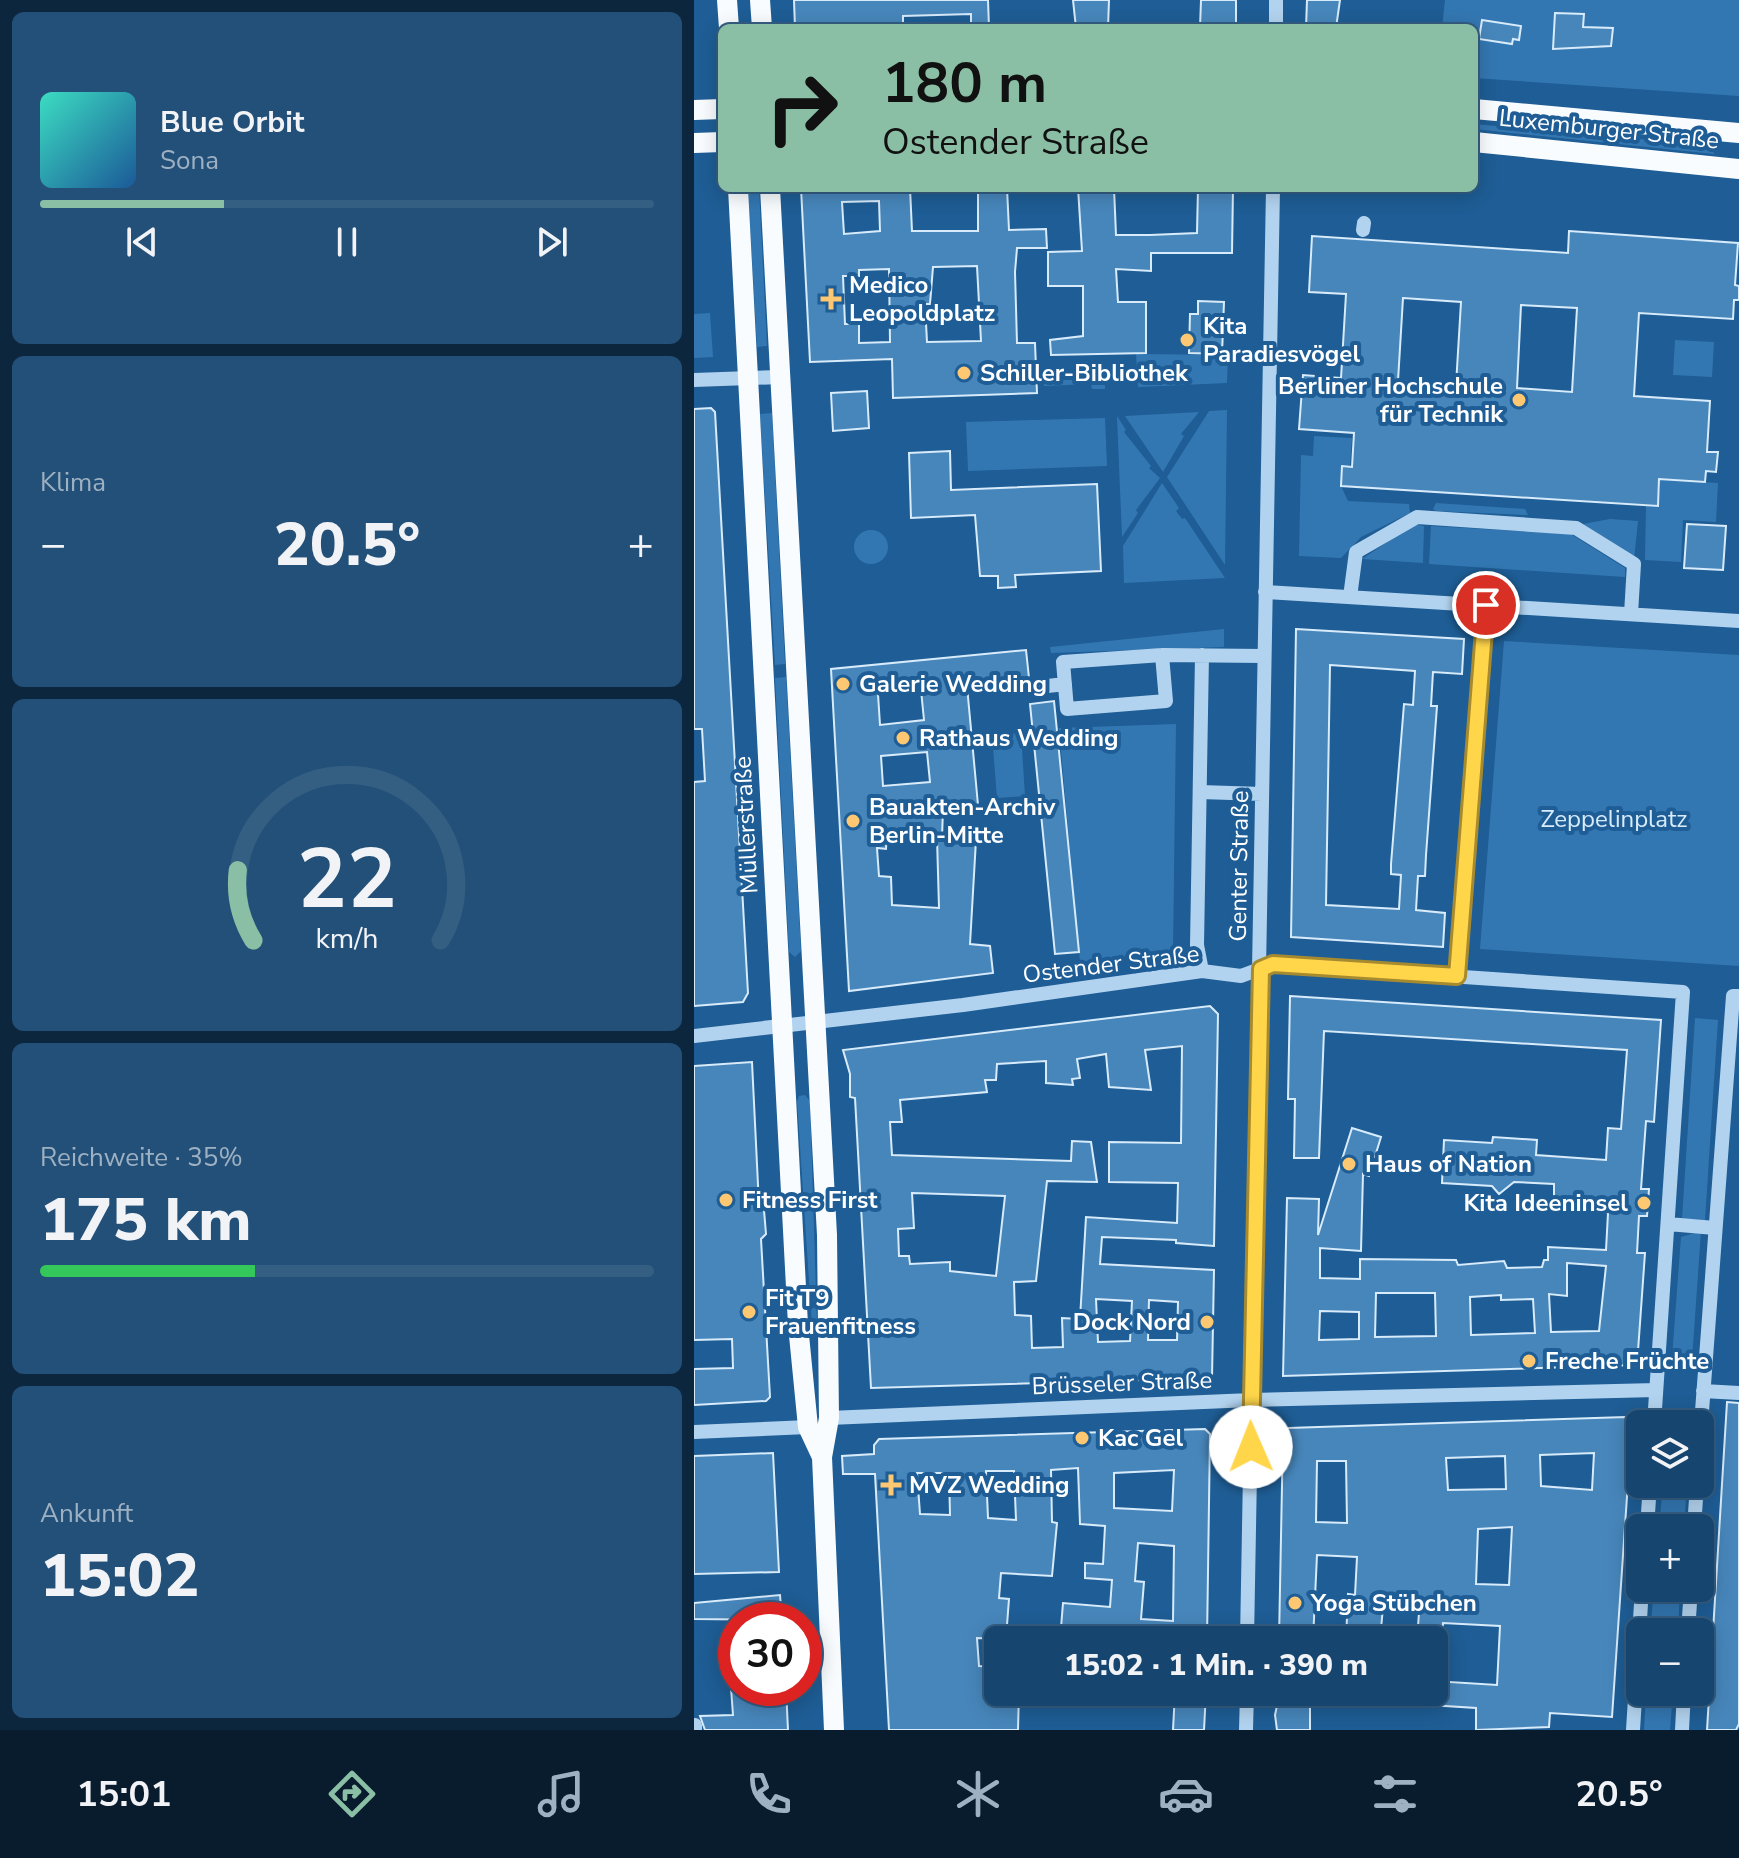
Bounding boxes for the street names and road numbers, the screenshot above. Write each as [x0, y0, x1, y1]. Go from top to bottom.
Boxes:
street label: Luxemburger Straße [1497, 102, 1721, 156]
street label: Müllerstraße [726, 755, 766, 895]
street label: Genter Straße [1222, 790, 1256, 942]
street label: Ostender Straße [1021, 937, 1201, 991]
street label: Brüsseler Straße [1031, 1364, 1213, 1402]

